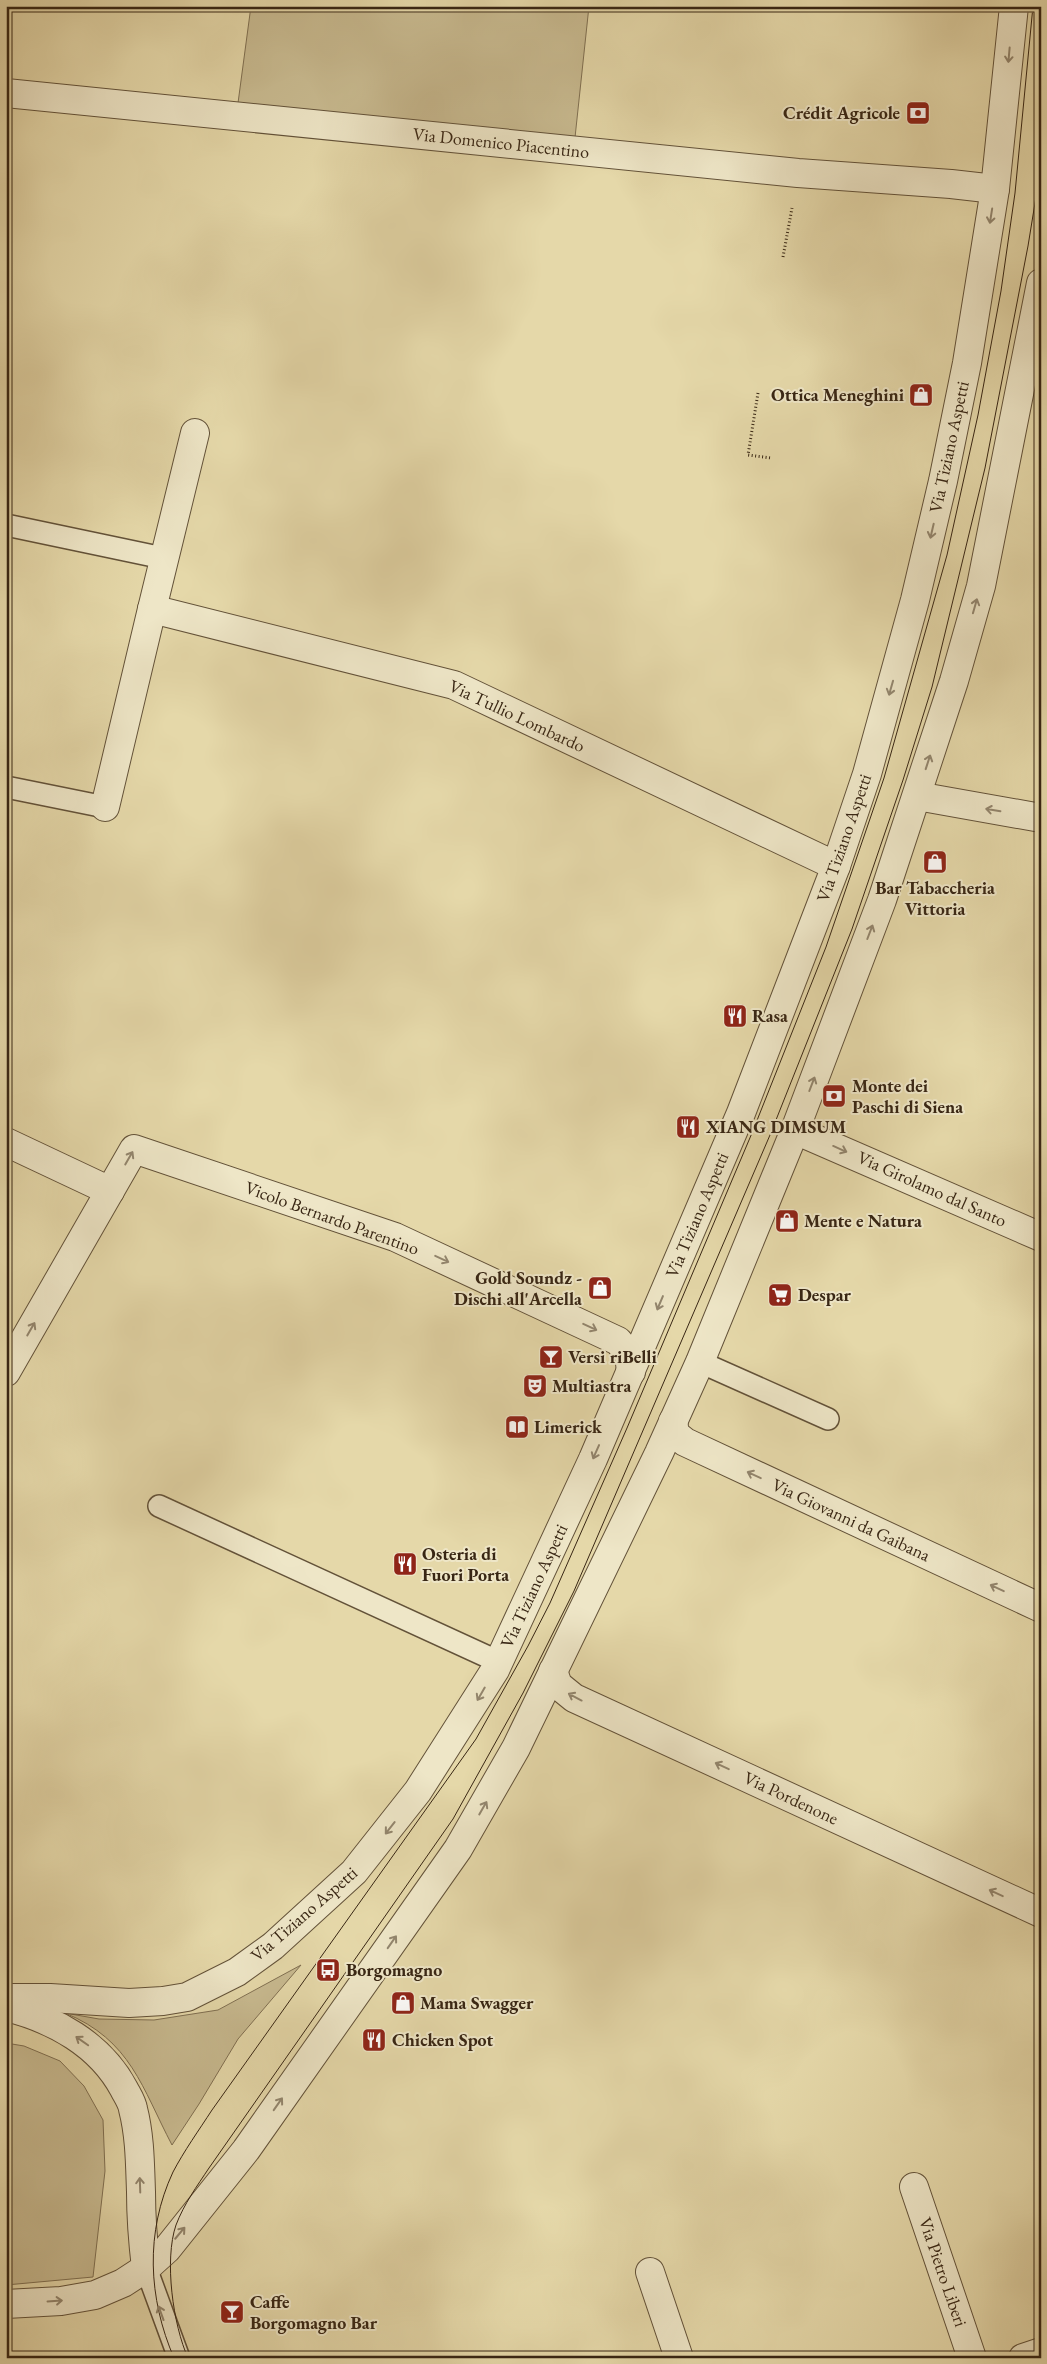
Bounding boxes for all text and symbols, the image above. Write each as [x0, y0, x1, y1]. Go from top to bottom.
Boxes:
one-way arrow [1005, 46, 1014, 62]
bank icon: Crédit Agricole [905, 100, 931, 126]
place label: Crédit Agricole [783, 101, 900, 124]
street label: Via Domenico Piacentino [412, 122, 591, 163]
one-way arrow [986, 208, 996, 224]
street label: Via Tiziano Aspetti [923, 378, 974, 515]
shop icon: Ottica Meneghini [908, 382, 934, 408]
place label: Ottica Meneghini [771, 383, 905, 406]
one-way arrow [927, 522, 936, 538]
one-way arrow [971, 599, 981, 615]
street label: Via Tullio Lombardo [445, 674, 589, 757]
one-way arrow [885, 679, 895, 695]
one-way arrow [924, 755, 933, 770]
street label: Via Tiziano Aspetti [811, 770, 876, 905]
one-way arrow [985, 805, 1001, 815]
shop icon: Bar Tabaccheria Vittoria [922, 849, 948, 875]
place label: Bar Tabaccheria Vittoria [875, 876, 995, 920]
one-way arrow [866, 925, 875, 940]
restaurant icon: Rasa [722, 1003, 748, 1029]
place label: Rasa [752, 1004, 788, 1027]
place label: Monte dei Paschi di Siena [852, 1074, 963, 1118]
one-way arrow [808, 1077, 818, 1092]
bank icon: Monte dei Paschi di Siena [821, 1083, 847, 1109]
restaurant icon: XIANG DIMSUM [675, 1114, 701, 1140]
place label: XIANG DIMSUM [705, 1115, 847, 1138]
one-way arrow [832, 1144, 847, 1154]
street label: Via Girolamo dal Santo [854, 1145, 1010, 1232]
street label: Via Tiziano Aspetti [660, 1148, 734, 1281]
one-way arrow [125, 1152, 135, 1166]
street label: Vicolo Bernardo Parentino [242, 1175, 423, 1260]
shop icon: Mente e Natura [774, 1208, 800, 1234]
place label: Mente e Natura [804, 1209, 922, 1232]
one-way arrow [435, 1254, 450, 1264]
place label: Gold Soundz - Dischi all'Arcella [454, 1266, 582, 1310]
shop icon: Gold Soundz - Dischi all'Arcella [587, 1275, 613, 1301]
supermarket icon: Despar [767, 1282, 793, 1308]
place label: Despar [798, 1283, 852, 1306]
one-way arrow [654, 1295, 664, 1310]
one-way arrow [582, 1322, 597, 1332]
one-way arrow [26, 1323, 36, 1337]
bar icon: Versi riBelli [538, 1344, 564, 1370]
place label: Versi riBelli [568, 1345, 657, 1368]
theatre icon: Multiastra [522, 1373, 548, 1399]
place label: Multiastra [552, 1374, 631, 1397]
library icon: Limerick [504, 1414, 530, 1440]
place label: Limerick [534, 1415, 603, 1438]
one-way arrow [590, 1444, 600, 1459]
one-way arrow [747, 1469, 762, 1479]
street label: Via Giovanni da Gaibana [768, 1473, 935, 1567]
street label: Via Tiziano Aspetti [495, 1520, 573, 1651]
place label: Osteria di Fuori Porta [422, 1542, 509, 1586]
restaurant icon: Osteria di Fuori Porta [392, 1551, 418, 1577]
one-way arrow [989, 1582, 1004, 1592]
one-way arrow [476, 1686, 486, 1700]
one-way arrow [567, 1692, 582, 1702]
one-way arrow [715, 1760, 730, 1770]
street label: Via Pordenone [740, 1766, 842, 1830]
one-way arrow [479, 1801, 489, 1815]
one-way arrow [385, 1822, 396, 1835]
street label: Via Tiziano Aspetti [246, 1861, 362, 1966]
one-way arrow [989, 1887, 1004, 1897]
one-way arrow [387, 1935, 397, 1949]
bus stop icon: Borgomagno [315, 1957, 341, 1983]
place label: Borgomagno [346, 1958, 442, 1981]
shop icon: Mama Swagger [390, 1990, 416, 2016]
place label: Mama Swagger [420, 1991, 534, 2014]
restaurant icon: Chicken Spot [361, 2027, 387, 2053]
place label: Chicken Spot [392, 2028, 494, 2051]
one-way arrow [75, 2036, 89, 2046]
one-way arrow [273, 2097, 283, 2111]
one-way arrow [136, 2177, 145, 2193]
street label: Via Pietro Liberi [914, 2214, 973, 2330]
one-way arrow [175, 2227, 186, 2240]
place label: Caffe Borgomagno Bar [250, 2290, 378, 2334]
one-way arrow [47, 2297, 63, 2306]
bar icon: Caffe Borgomagno Bar [219, 2299, 245, 2325]
one-way arrow [156, 2306, 165, 2322]

